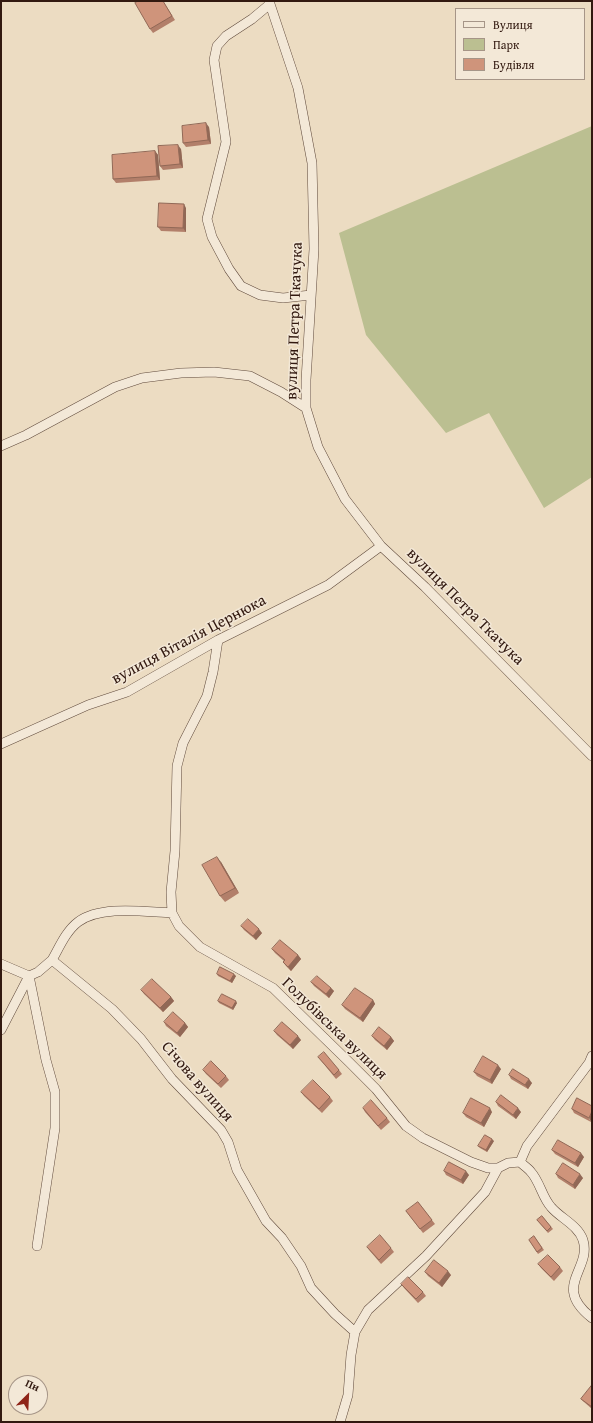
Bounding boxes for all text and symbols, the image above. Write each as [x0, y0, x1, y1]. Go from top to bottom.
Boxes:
legend [455, 8, 585, 80]
text: Вулиця [493, 16, 533, 33]
text: Парк [493, 36, 519, 53]
text: Будівля [493, 56, 534, 73]
street label: вулиця Петра Ткачука [283, 242, 307, 400]
street label: вулиця Петра Ткачука [402, 544, 528, 670]
street label: вулиця Віталія Цернюка [109, 591, 269, 689]
street label: Голубівська вулиця [277, 974, 391, 1084]
street label: Січова вулиця [157, 1038, 237, 1126]
north arrow [8, 1375, 48, 1415]
text: Пн [23, 1375, 42, 1395]

